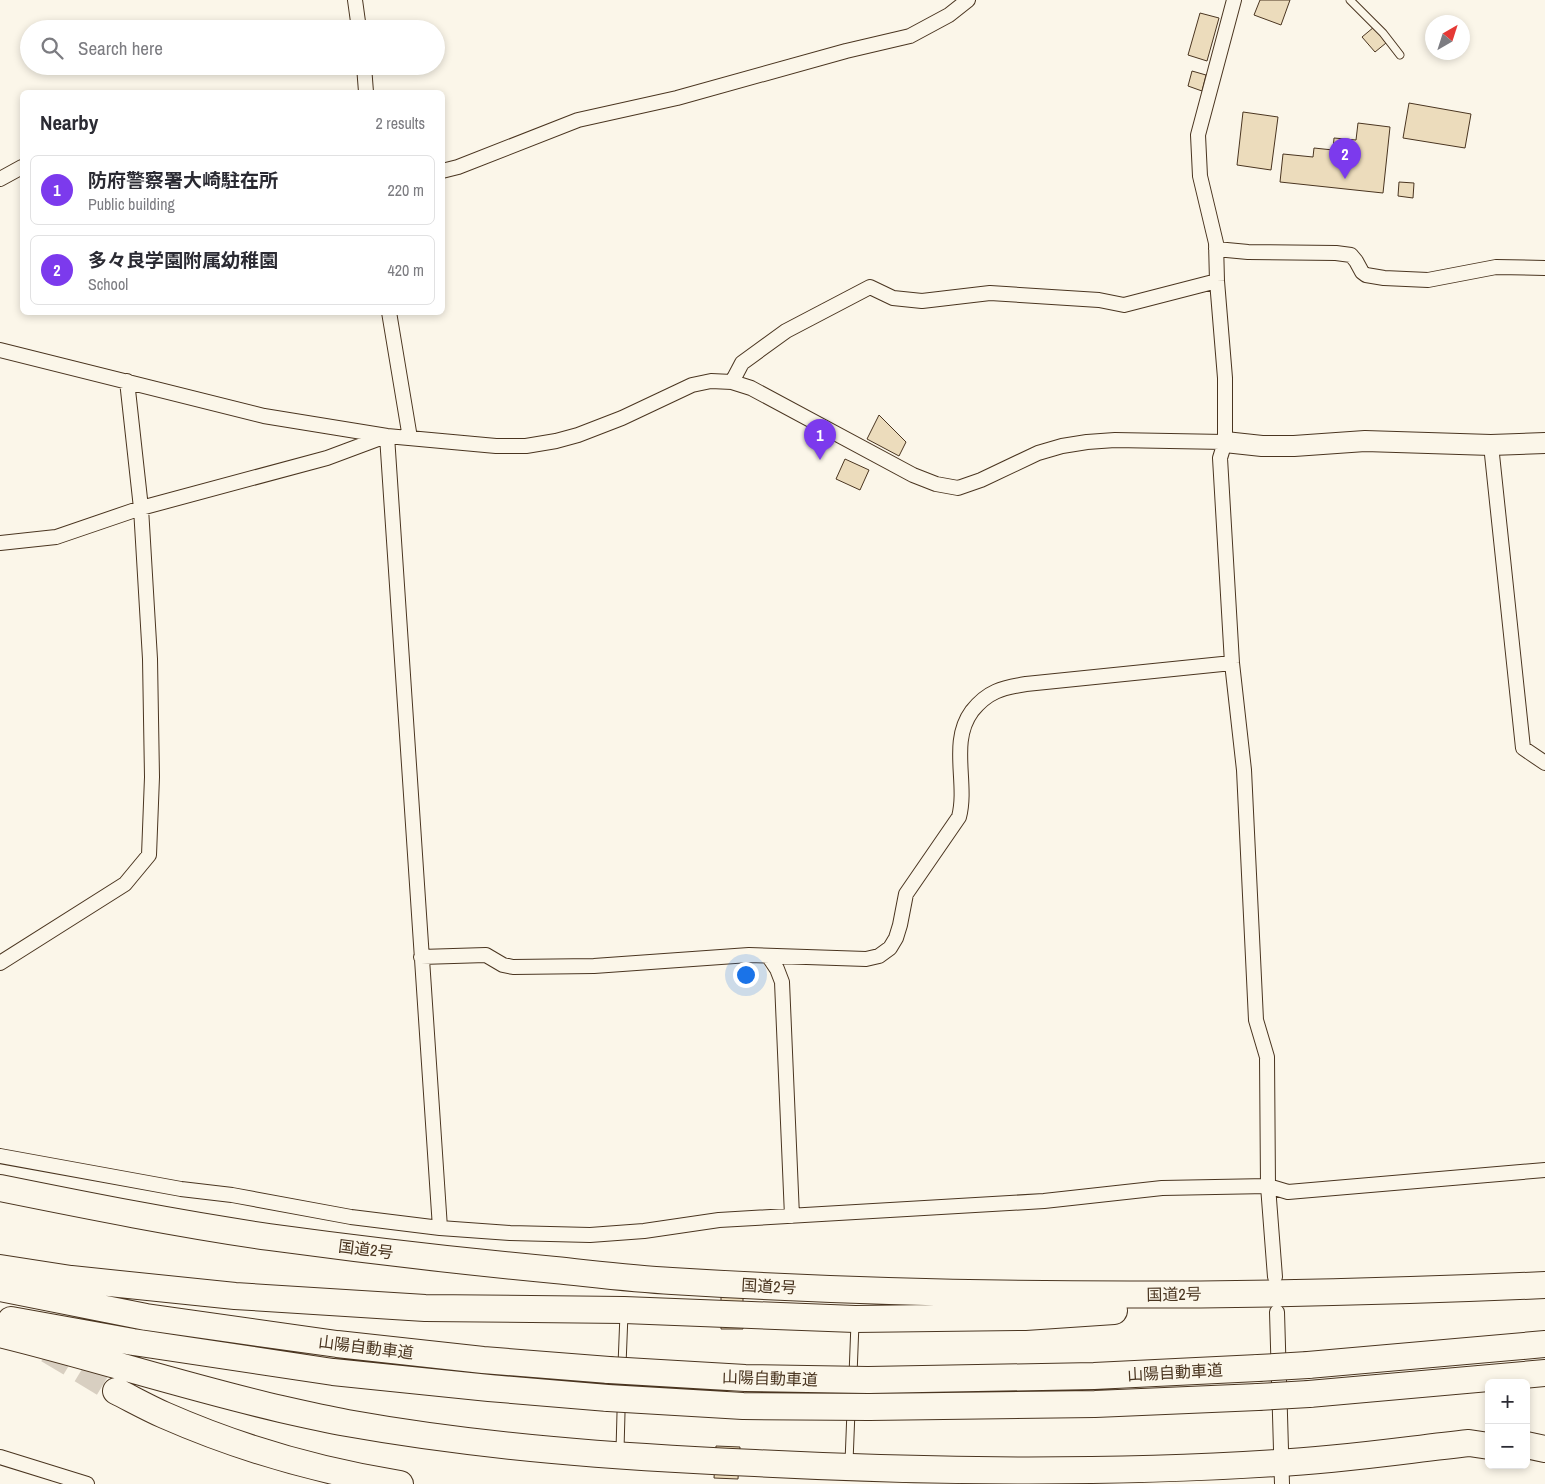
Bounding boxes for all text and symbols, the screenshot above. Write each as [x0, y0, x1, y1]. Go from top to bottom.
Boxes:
north arrow [1425, 15, 1470, 60]
search box [20, 20, 445, 75]
icon: search [38, 34, 66, 62]
text: Search here [78, 35, 163, 61]
text: Nearby [40, 108, 98, 137]
text: 2 results [375, 112, 425, 134]
pin: 2 [1329, 138, 1361, 179]
text: 防府警察署大崎駐在所 [88, 167, 278, 193]
text: 1 [53, 179, 61, 201]
text: 220 m [388, 179, 424, 201]
text: Public building [88, 193, 175, 215]
text: 多々良学園附属幼稚園 [88, 247, 278, 273]
text: 2 [53, 259, 61, 281]
text: 420 m [388, 259, 424, 281]
text: School [88, 273, 128, 295]
pin: 1 [804, 419, 836, 460]
your location [733, 962, 759, 988]
street label: 国道2号 [337, 1235, 395, 1263]
street label: 国道2号 [741, 1274, 797, 1298]
street label: 国道2号 [1146, 1283, 1202, 1305]
street label: 山陽自動車道 [317, 1330, 415, 1364]
street label: 山陽自動車道 [1126, 1359, 1224, 1385]
street label: 山陽自動車道 [722, 1365, 818, 1391]
map controls [1485, 1379, 1530, 1469]
button: + [1485, 1379, 1530, 1424]
button: − [1485, 1424, 1530, 1469]

